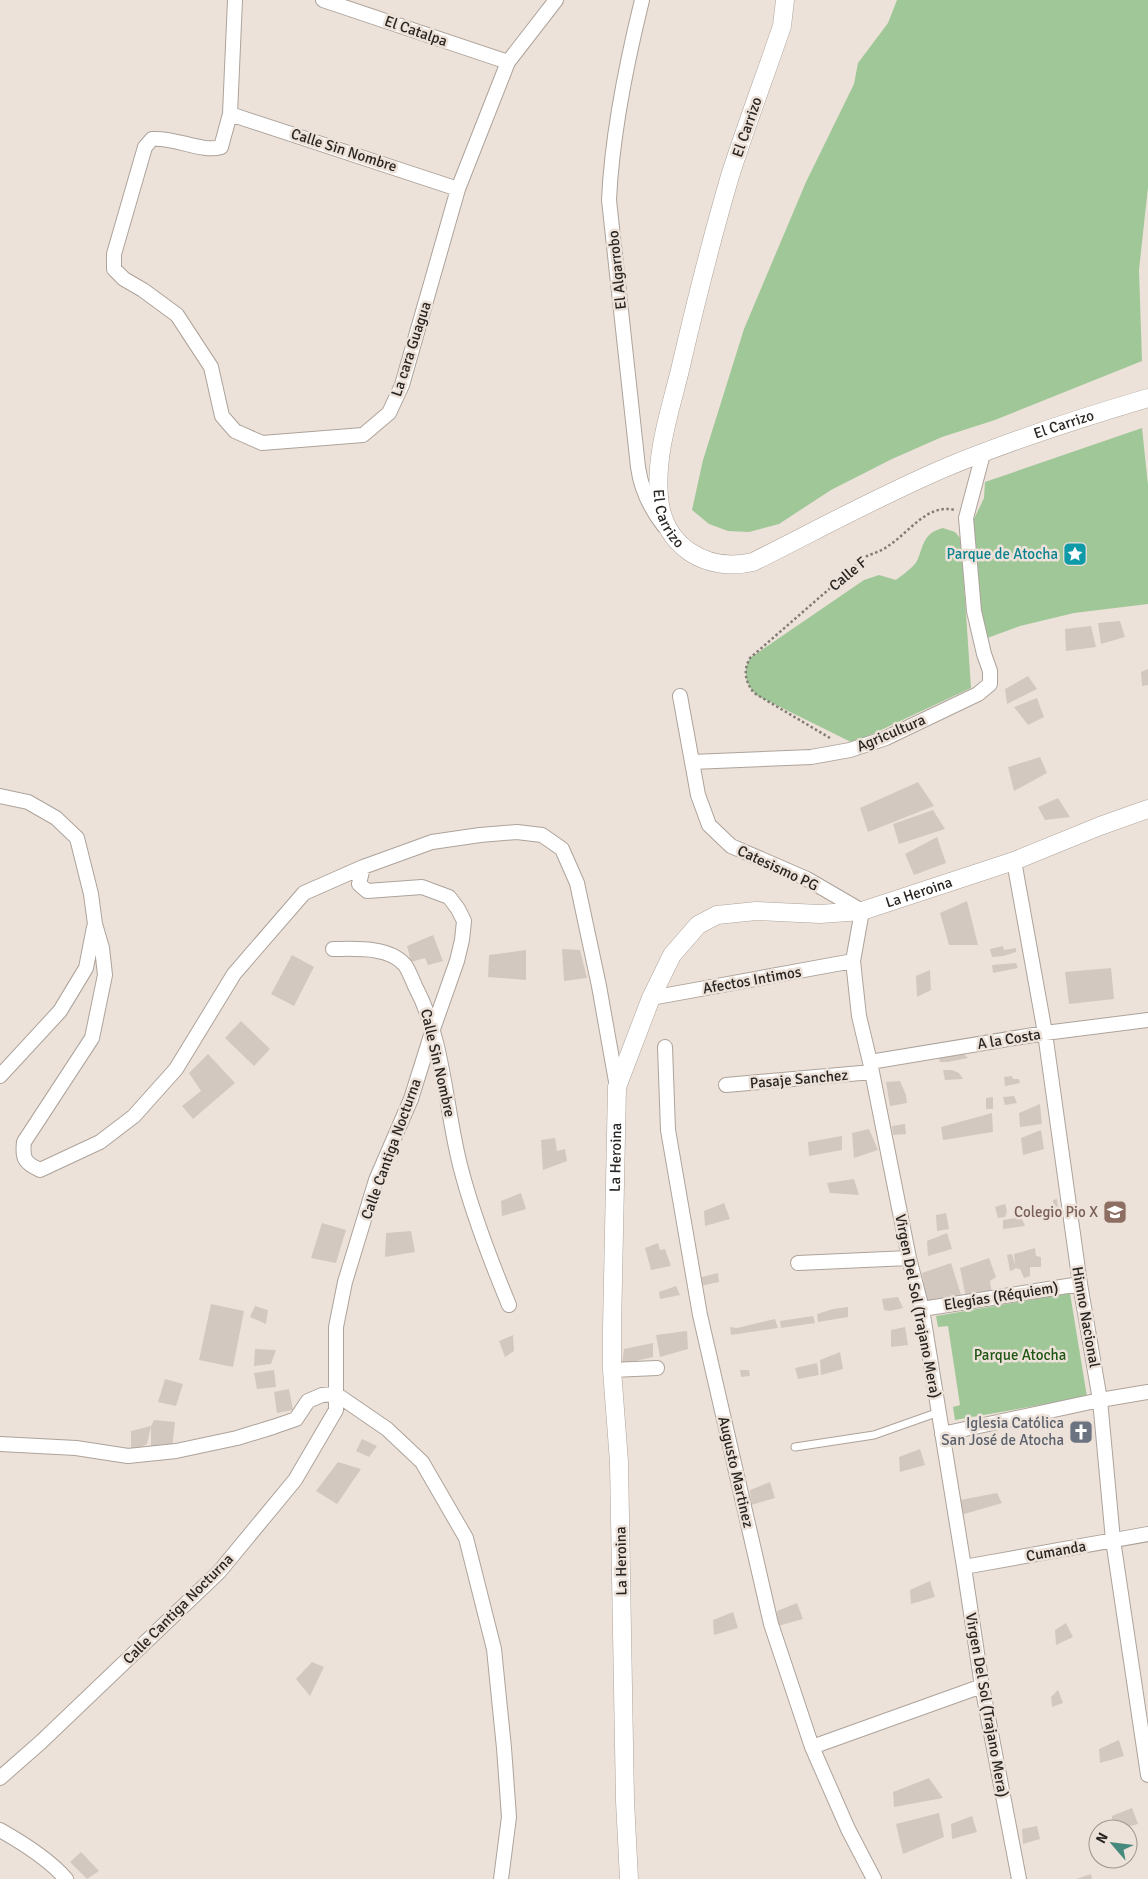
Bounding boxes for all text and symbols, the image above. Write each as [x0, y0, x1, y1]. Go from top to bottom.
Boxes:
street label: El Catalpa [382, 12, 450, 50]
street label: El Carrizo [728, 94, 766, 159]
street label: Calle Sin Nombre [289, 124, 399, 176]
street label: El Algarrobo [604, 229, 630, 310]
street label: La cara Guagua [387, 299, 435, 399]
street label: El Carrizo [1031, 406, 1096, 443]
street label: El Carrizo [649, 488, 688, 552]
place icon: Parque de Atocha [1062, 541, 1088, 567]
place label: Parque de Atocha [946, 545, 1058, 563]
street label: Calle F [825, 553, 871, 595]
street label: Agricultura [854, 711, 928, 755]
street label: Catesismo PG [735, 841, 821, 895]
street label: La Heroina [883, 873, 955, 912]
street label: Afectos Intimos [701, 962, 803, 998]
street label: Calle Sin Nombre [417, 1007, 459, 1119]
street label: A la Costa [976, 1025, 1042, 1053]
street label: Pasaje Sanchez [749, 1066, 849, 1092]
street label: Calle Cantiga Nocturna [357, 1076, 425, 1222]
street label: La Heroina [606, 1123, 625, 1192]
school or university icon: Colegio Pio X [1102, 1199, 1128, 1225]
place label: Colegio Pio X [1014, 1203, 1098, 1221]
street label: Virgen Del Sol (Trajano Mera) [891, 1212, 945, 1400]
street label: Himno Nacional [1068, 1265, 1104, 1369]
street label: Elegías (Réquiem) [943, 1278, 1059, 1314]
park label: Parque Atocha [974, 1346, 1066, 1364]
place label: Iglesia Católica San José de Atocha [941, 1414, 1064, 1449]
street label: Augusto Martinez [714, 1415, 758, 1530]
church icon: Iglesia Católica San José de Atocha [1068, 1419, 1094, 1445]
street label: La Heroina [611, 1526, 631, 1596]
street label: Cumanda [1025, 1537, 1087, 1565]
street label: Calle Cantiga Nocturna [119, 1550, 237, 1668]
street label: Virgen Del Sol (Trajano Mera) [962, 1611, 1012, 1799]
north arrow [1088, 1819, 1138, 1869]
text: N [1092, 1830, 1112, 1846]

